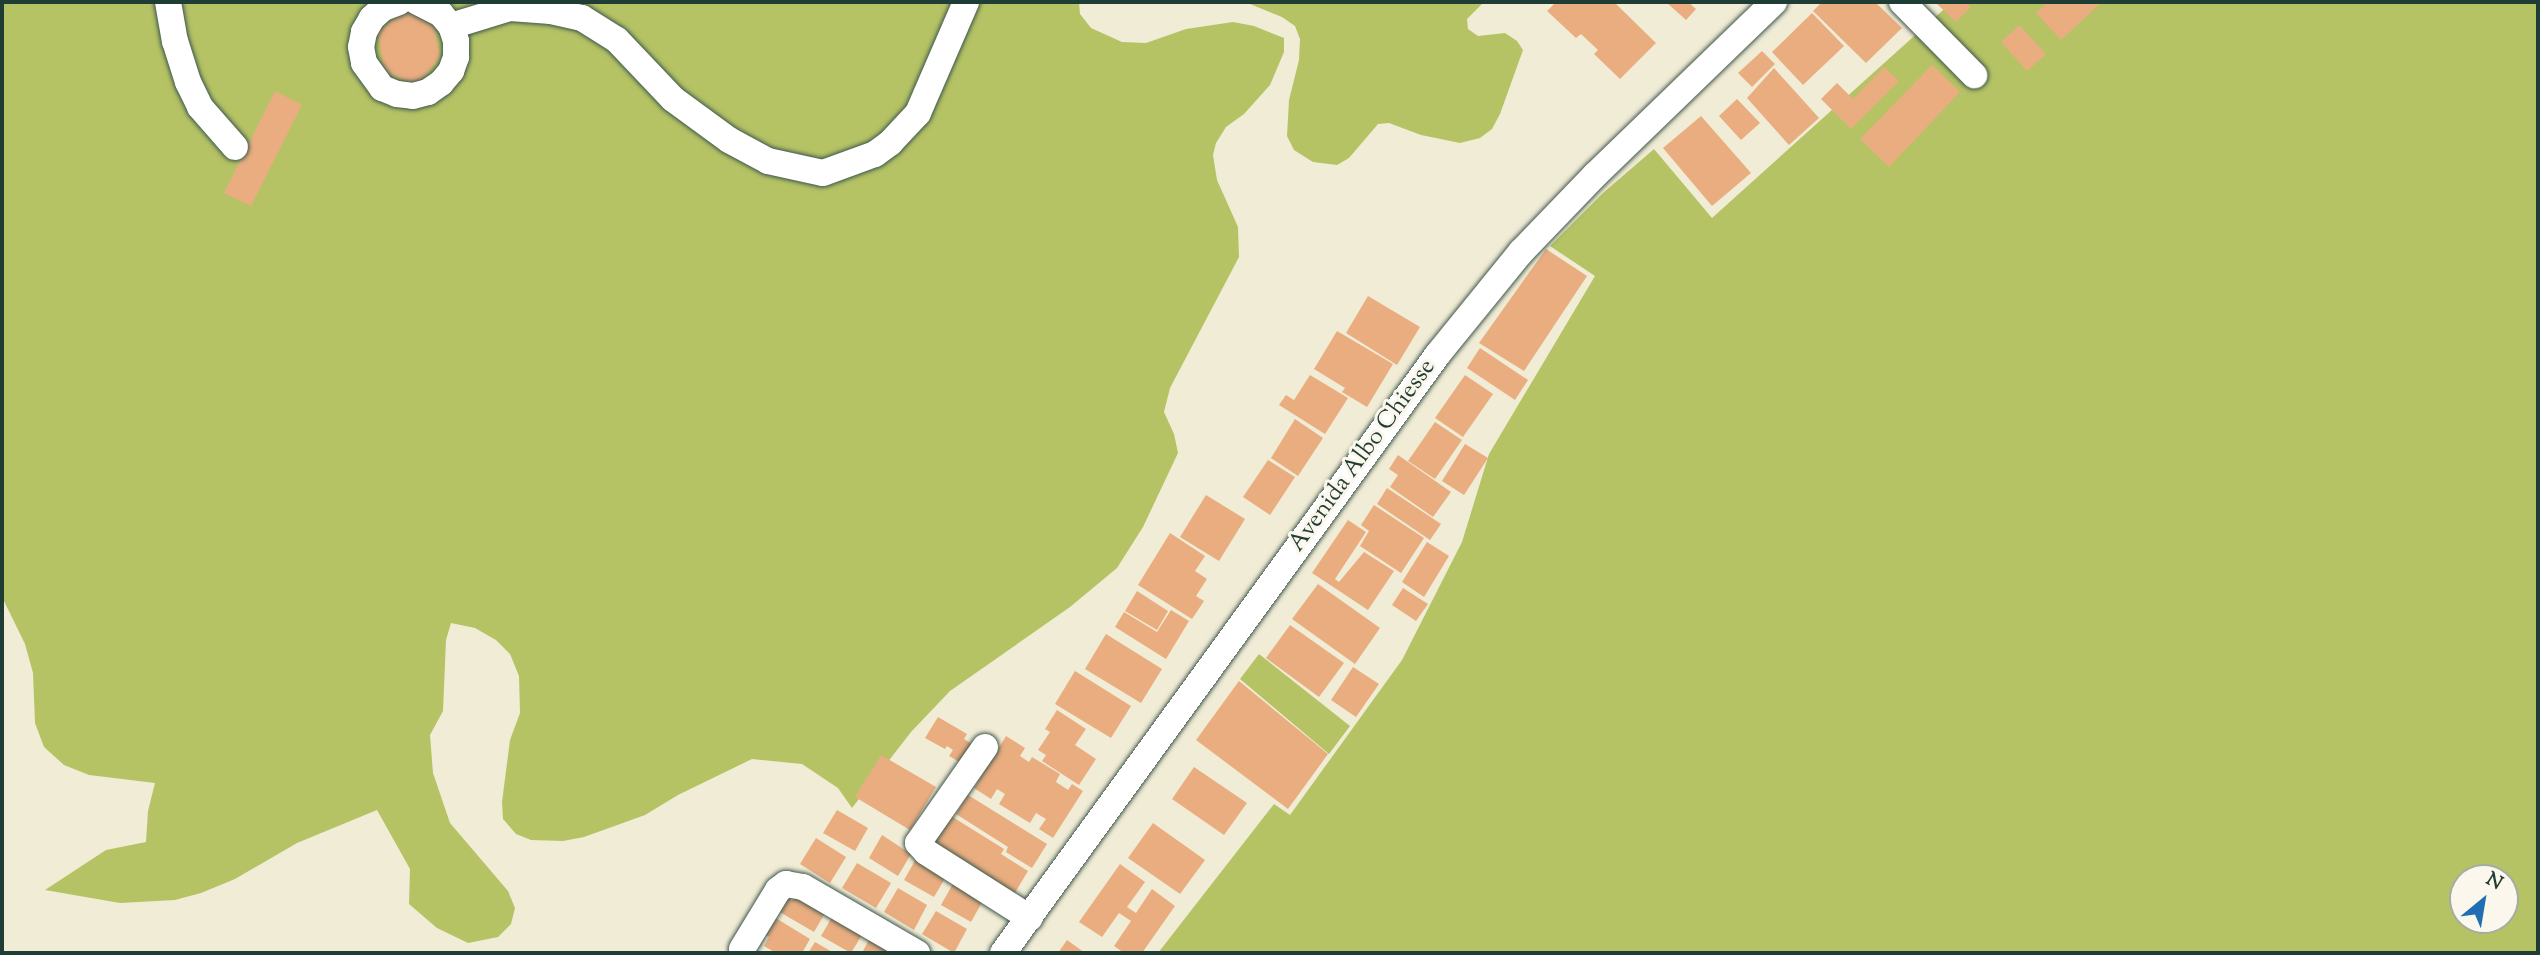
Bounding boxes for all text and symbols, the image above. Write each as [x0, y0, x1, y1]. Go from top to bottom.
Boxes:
street label: Avenida Albo Chiesse [1283, 354, 1443, 558]
north arrow [2449, 864, 2519, 934]
text: N [2480, 867, 2507, 898]

